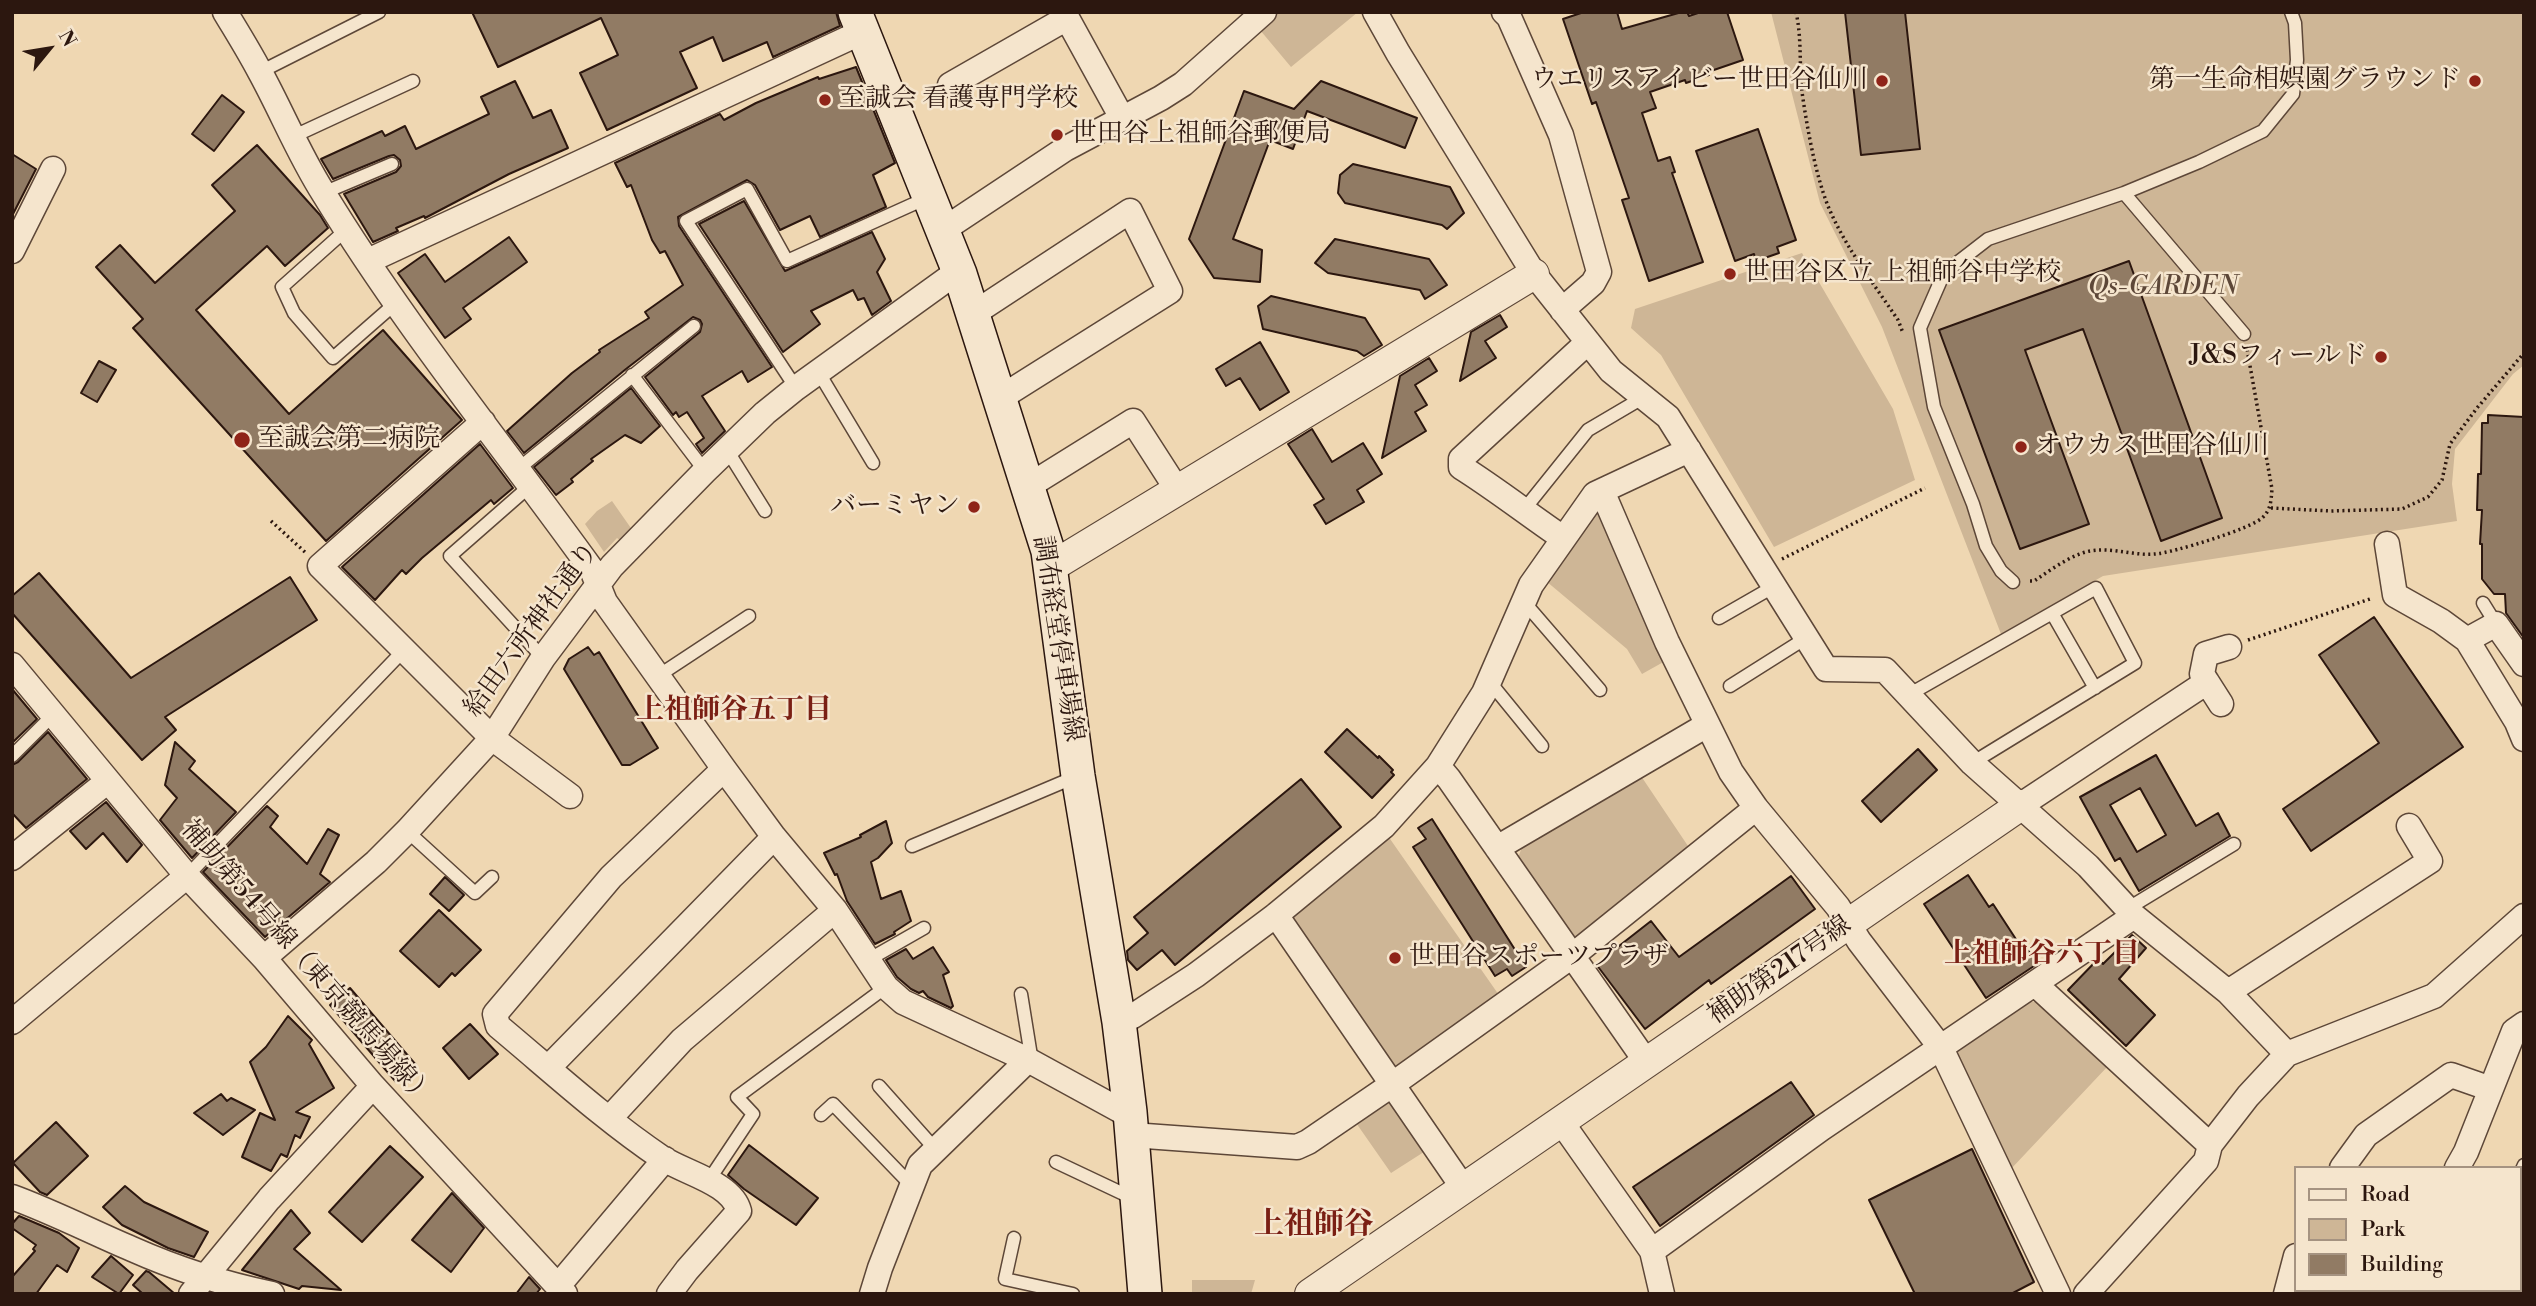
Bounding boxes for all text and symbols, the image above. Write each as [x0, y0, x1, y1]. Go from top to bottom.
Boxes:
north arrow [14, 14, 84, 84]
text: N [53, 26, 81, 51]
place label: ウエリスアイビー世田谷仙川 [1531, 65, 1868, 97]
place label: 第一生命相娯園グラウンド [2149, 65, 2461, 97]
marker: ウエリスアイビー世田谷仙川 [1874, 73, 1890, 89]
marker: 第一生命相娯園グラウンド [2467, 73, 2483, 89]
place label: 至誠会 看護専門学校 [839, 84, 1078, 116]
marker: 至誠会 看護専門学校 [817, 92, 833, 108]
place label: 世田谷上祖師谷郵便局 [1071, 119, 1331, 151]
marker: 世田谷上祖師谷郵便局 [1049, 127, 1065, 143]
place label: 世田谷区立 上祖師谷中学校 [1744, 258, 2061, 290]
marker: 世田谷区立 上祖師谷中学校 [1722, 266, 1738, 282]
park label: Qs-GARDEN [2088, 272, 2238, 304]
place label: J&Sフィールド [2189, 341, 2367, 373]
marker: J&Sフィールド [2373, 349, 2389, 365]
place label: 至誠会第二病院 [258, 424, 440, 456]
marker: 至誠会第二病院 [232, 430, 252, 450]
place label: オウカス世田谷仙川 [2035, 431, 2269, 463]
marker: オウカス世田谷仙川 [2013, 439, 2029, 455]
place label: バーミヤン [830, 491, 960, 523]
marker: バーミヤン [966, 499, 982, 515]
street label: 調布経堂停車場線 [1025, 534, 1089, 744]
street label: 給田六所神社通り [458, 537, 606, 723]
district label: 上祖師谷五丁目 [636, 694, 832, 728]
street label: 補助第54号線（東京競馬場線） [173, 815, 439, 1113]
street label: 補助第217号線 [1702, 910, 1858, 1032]
district label: 上祖師谷六丁目 [1944, 938, 2140, 972]
place label: 世田谷スポーツプラザ [1409, 942, 1669, 974]
marker: 世田谷スポーツプラザ [1387, 950, 1403, 966]
legend [2294, 1166, 2522, 1292]
text: Road [2361, 1182, 2410, 1208]
district label: 上祖師谷 [1254, 1208, 1374, 1244]
text: Park [2361, 1217, 2405, 1243]
text: Building [2361, 1252, 2443, 1278]

